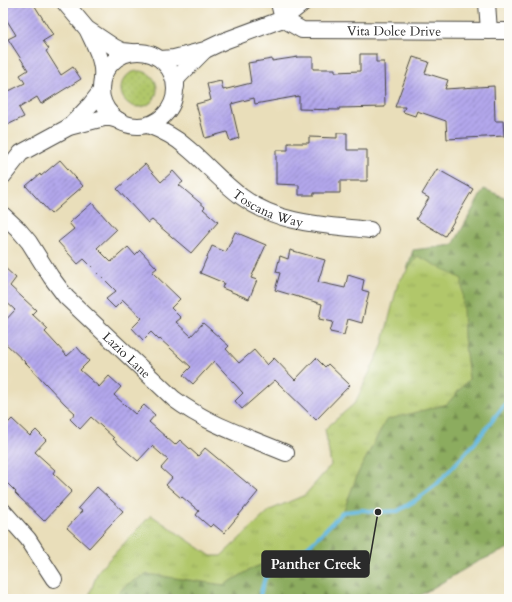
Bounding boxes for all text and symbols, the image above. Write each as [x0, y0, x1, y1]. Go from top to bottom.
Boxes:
street label: Vita Dolce Drive [347, 22, 441, 41]
street label: Toscana Way [229, 185, 305, 232]
street label: Lazio Lane [98, 328, 155, 383]
callout: Panther Creek [262, 551, 369, 577]
text: Panther Creek [271, 555, 362, 574]

